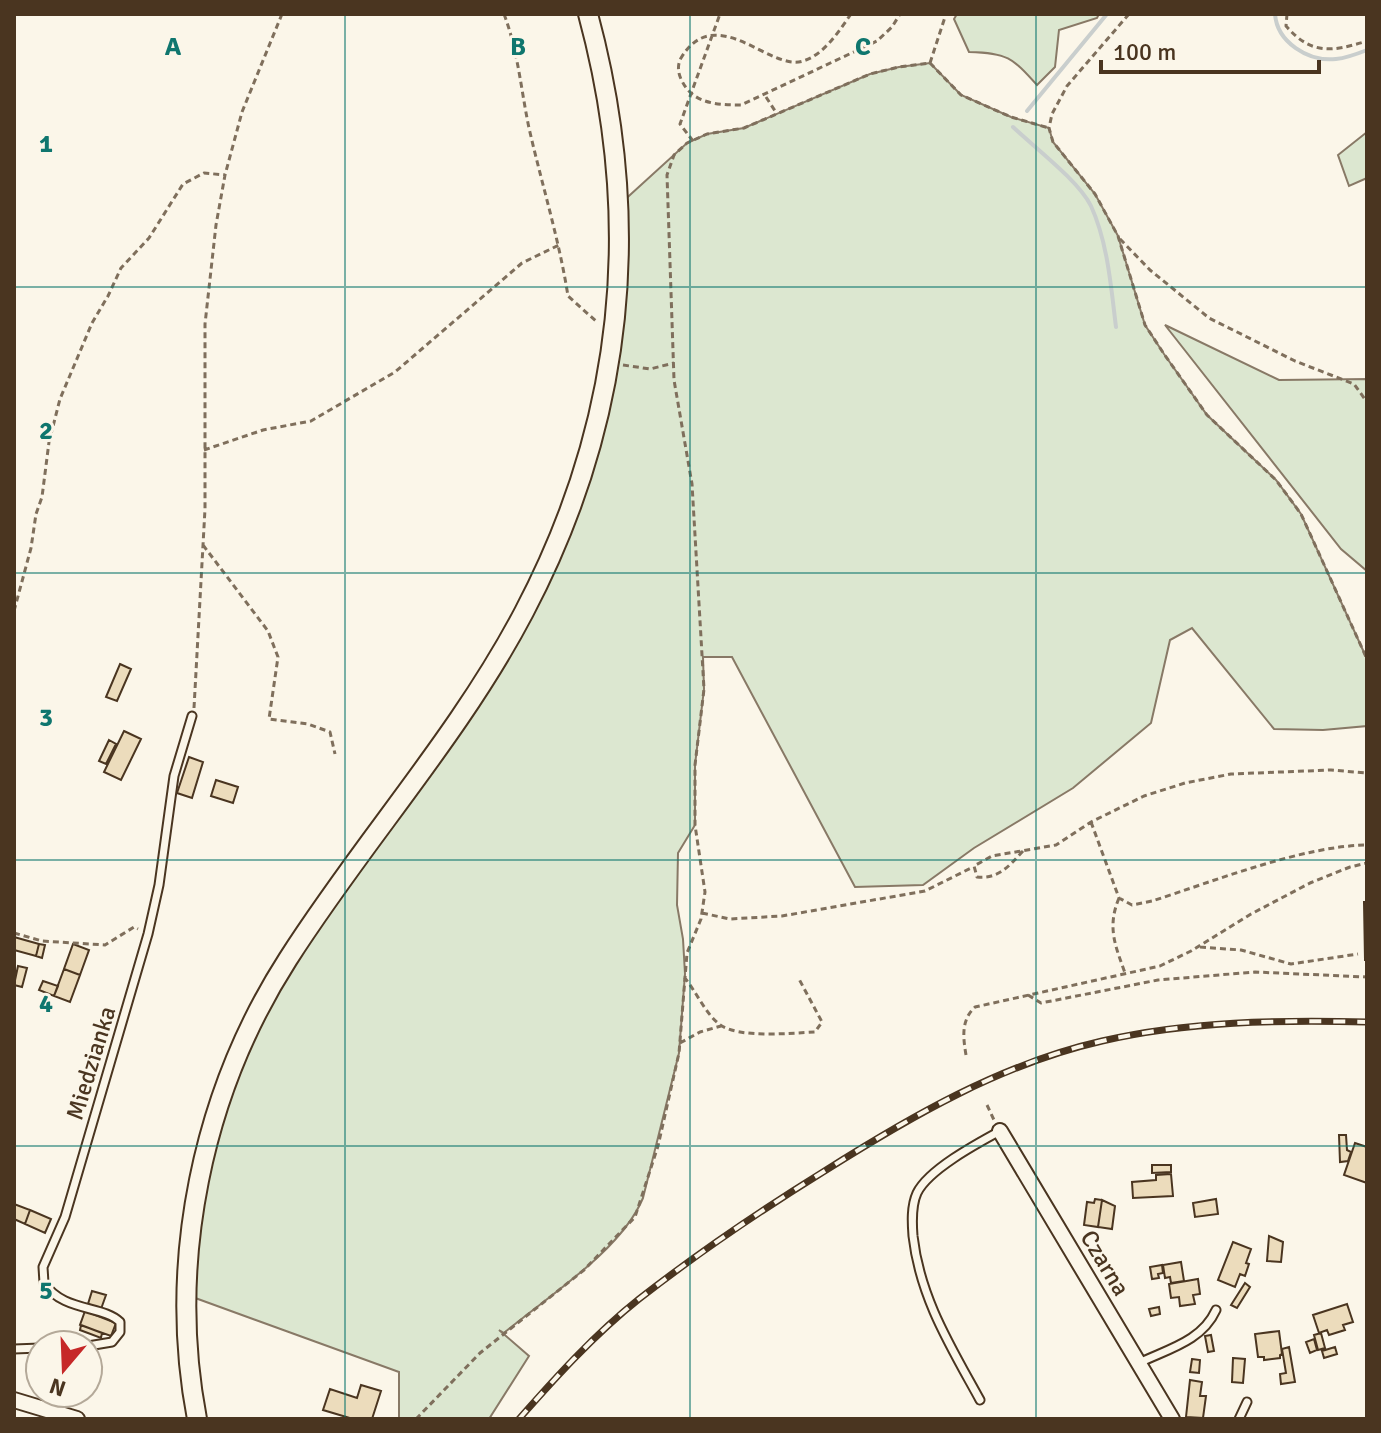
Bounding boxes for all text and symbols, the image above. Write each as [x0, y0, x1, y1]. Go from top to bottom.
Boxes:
scale bar [1101, 24, 1319, 74]
text: A [165, 31, 182, 63]
text: B [510, 31, 526, 63]
text: C [855, 31, 871, 63]
text: 100 m [1113, 37, 1176, 67]
text: 1 [39, 128, 53, 160]
text: 2 [39, 415, 53, 447]
text: 3 [39, 702, 53, 734]
text: 4 [39, 988, 53, 1020]
street label: Miedzianka [60, 1003, 122, 1123]
street label: Czarna [1074, 1225, 1136, 1301]
text: 5 [39, 1275, 53, 1307]
north arrow [24, 1329, 104, 1409]
text: N [46, 1372, 69, 1403]

